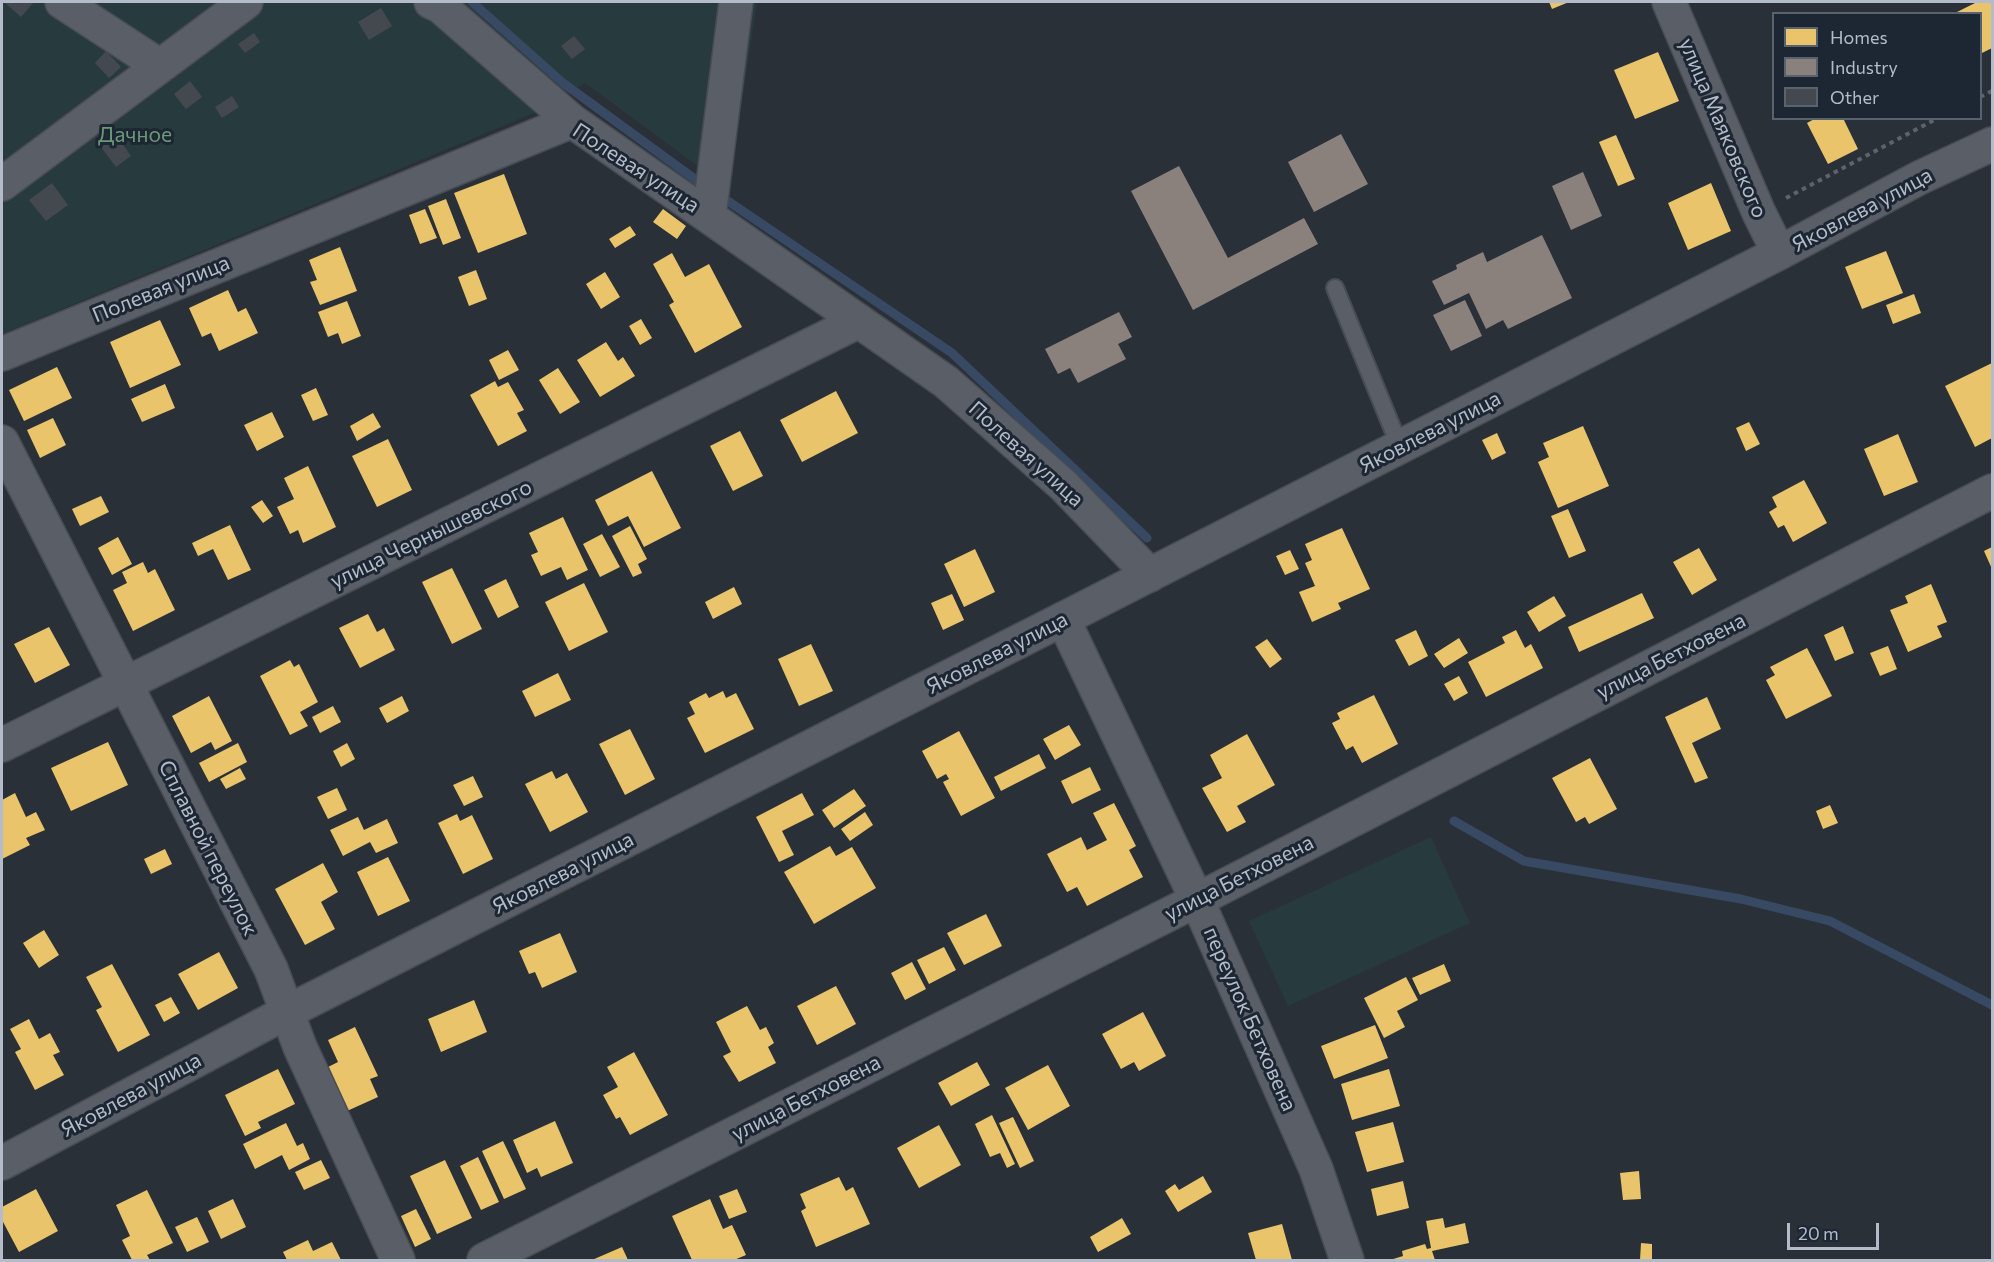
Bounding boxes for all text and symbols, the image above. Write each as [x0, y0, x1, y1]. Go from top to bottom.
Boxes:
legend [1772, 12, 1982, 120]
text: Homes [1830, 26, 1888, 48]
street label: улица Маяковского [1674, 34, 1772, 222]
text: Industry [1830, 56, 1898, 78]
text: Other [1830, 86, 1879, 108]
street label: Полевая улица [568, 118, 704, 218]
park label: Дачное [98, 122, 172, 148]
street label: Яковлева улица [1788, 162, 1936, 258]
street label: Полевая улица [89, 250, 233, 328]
street label: Яковлева улица [1355, 386, 1505, 478]
street label: Полевая улица [963, 396, 1089, 512]
street label: улица Чернышевского [326, 474, 536, 594]
street label: Яковлева улица [922, 607, 1072, 699]
street label: улица Бетховена [1592, 608, 1750, 704]
street label: Сплавной переулок [153, 756, 263, 940]
street label: Яковлева улица [488, 827, 638, 919]
street label: улица Бетховена [1160, 830, 1318, 926]
street label: переулок Бетховена [1198, 923, 1302, 1115]
street label: Яковлева улица [57, 1047, 205, 1143]
street label: улица Бетховена [727, 1050, 885, 1146]
scale bar [1790, 1211, 1882, 1249]
text: 20 m [1798, 1222, 1839, 1244]

